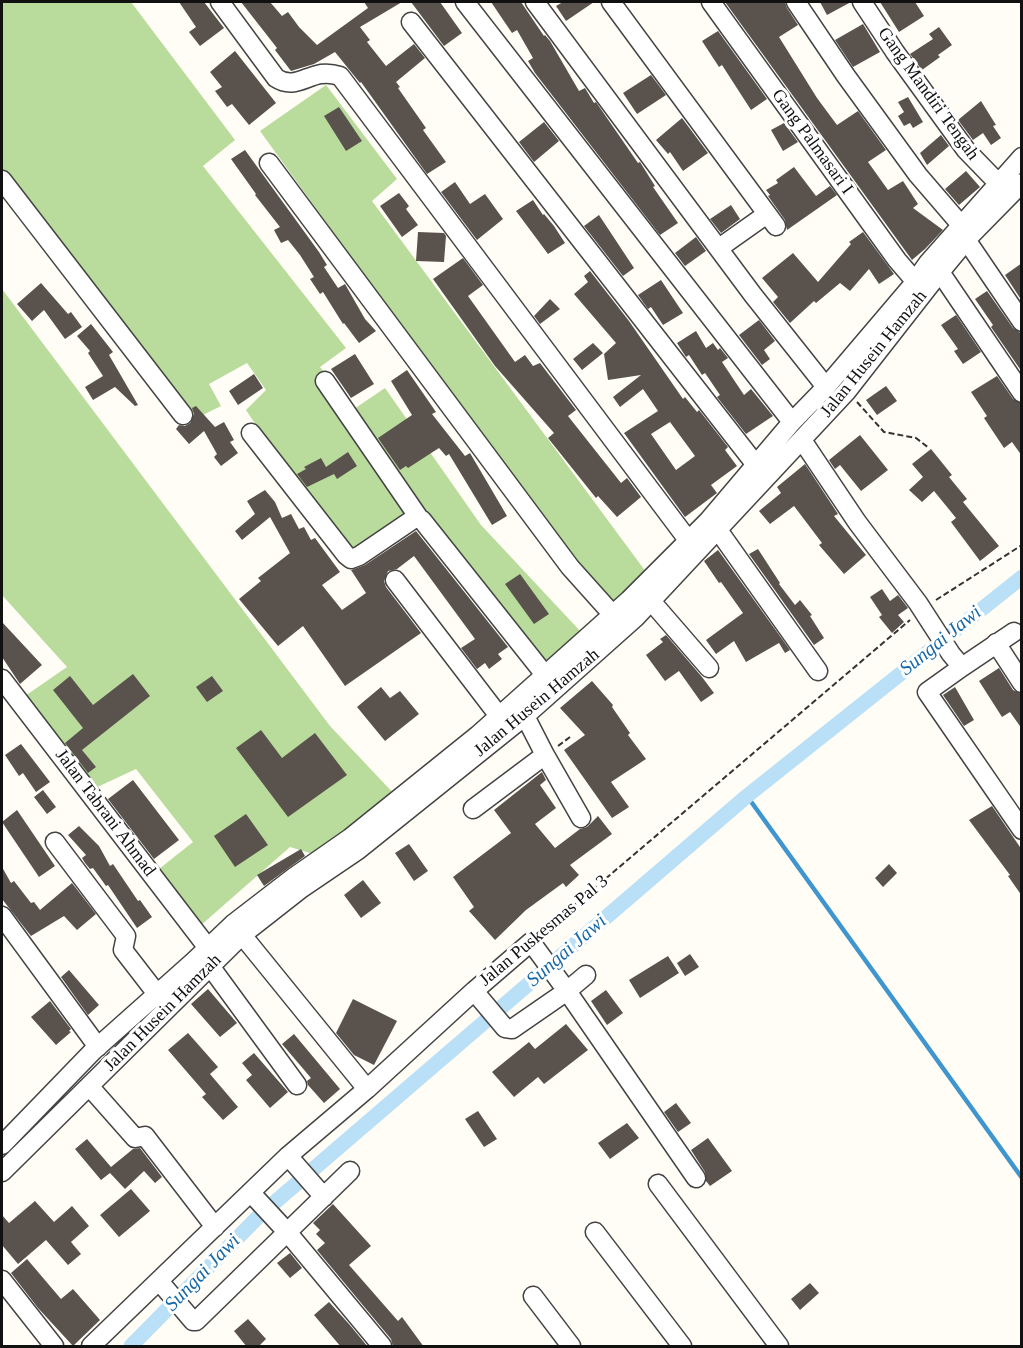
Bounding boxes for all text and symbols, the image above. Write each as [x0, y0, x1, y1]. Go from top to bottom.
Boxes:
street label: Gang Mandiri Tengah [873, 23, 983, 165]
street label: Gang Palmasari I [767, 85, 857, 199]
street label: Jalan Husein Hamzah [816, 286, 932, 422]
water label: Sungai Jawi [895, 601, 987, 681]
street label: Jalan Husein Hamzah [470, 644, 604, 762]
street label: Jalan Tabrani Ahmad [50, 745, 160, 881]
street label: Jalan Puskesmas Pal 3 [475, 871, 613, 991]
water label: Sungai Jawi [522, 910, 612, 992]
street label: Jalan Husein Hamzah [100, 950, 226, 1076]
water label: Sungai Jawi [160, 1229, 246, 1317]

